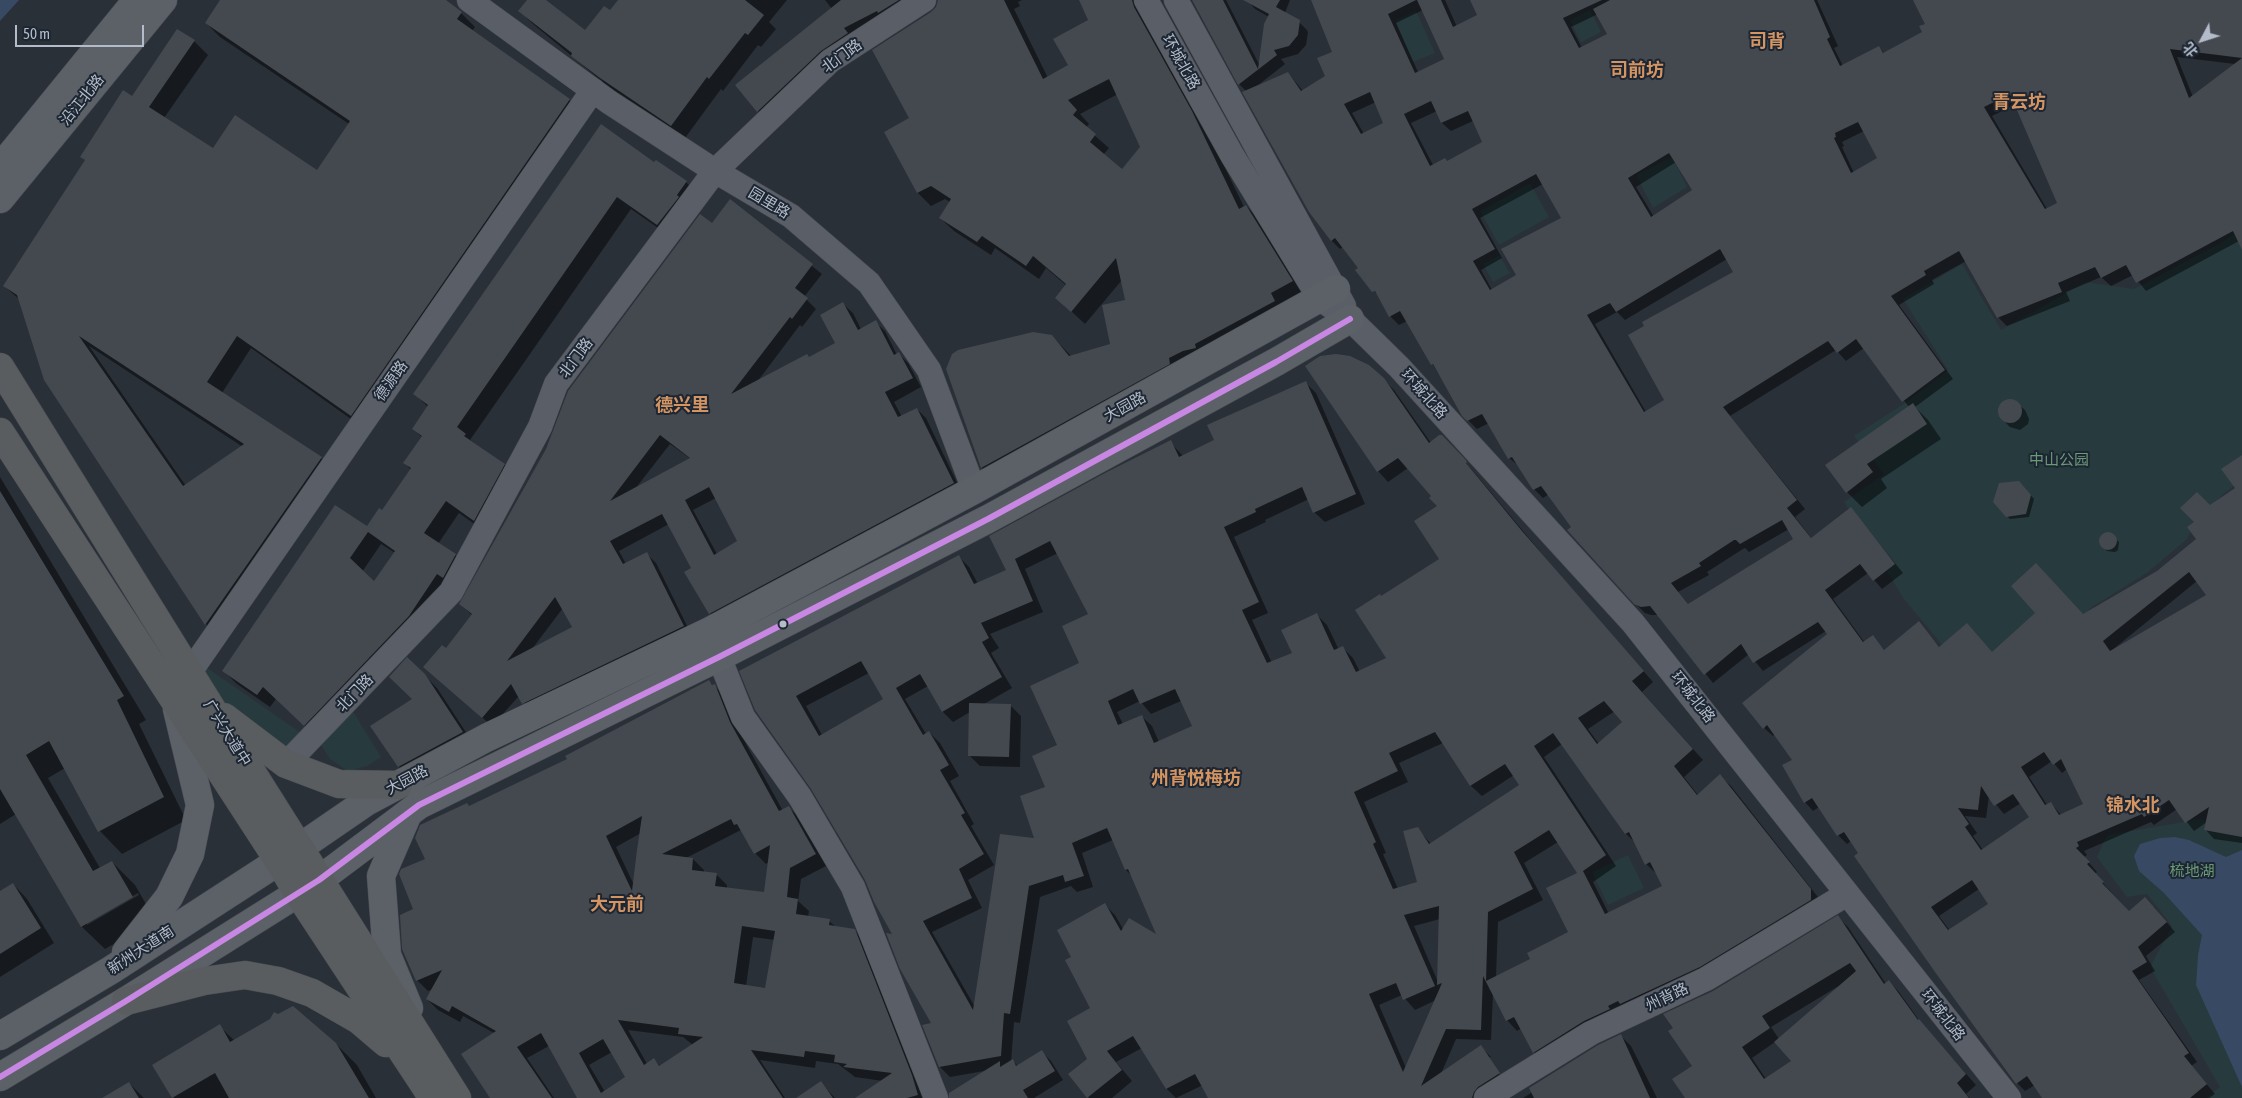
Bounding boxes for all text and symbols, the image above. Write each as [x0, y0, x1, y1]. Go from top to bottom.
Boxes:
scale bar [18, 15, 146, 47]
north arrow [2177, 15, 2227, 65]
text: 50 m [23, 25, 50, 42]
district label: 司背 [1749, 30, 1785, 52]
street label: 环城北路 [1159, 31, 1203, 93]
street label: 北门路 [819, 35, 865, 77]
text: 北 [2180, 39, 2201, 60]
district label: 司前坊 [1610, 59, 1664, 81]
street label: 沿江北路 [56, 71, 108, 129]
district label: 青云坊 [1992, 91, 2046, 113]
street label: 园里路 [745, 184, 793, 222]
street label: 北门路 [555, 335, 597, 381]
street label: 德源路 [371, 357, 411, 405]
street label: 环城北路 [1397, 366, 1451, 422]
street label: 大园路 [1101, 388, 1149, 426]
district label: 德兴里 [655, 394, 709, 416]
park label: 中山公园 [2029, 451, 2089, 469]
unlabelled marker [778, 619, 788, 629]
street label: 环城北路 [1667, 668, 1719, 726]
street label: 北门路 [333, 671, 377, 715]
street label: 广兴大道中 [199, 696, 255, 770]
street label: 大园路 [383, 761, 431, 799]
district label: 州背悦梅坊 [1151, 767, 1241, 789]
district label: 锦水北 [2106, 794, 2160, 816]
park label: 梳地湖 [2170, 862, 2214, 880]
district label: 大元前 [590, 893, 644, 915]
street label: 新州大道南 [105, 922, 177, 978]
street label: 州背路 [1643, 979, 1691, 1015]
street label: 环城北路 [1917, 986, 1969, 1044]

